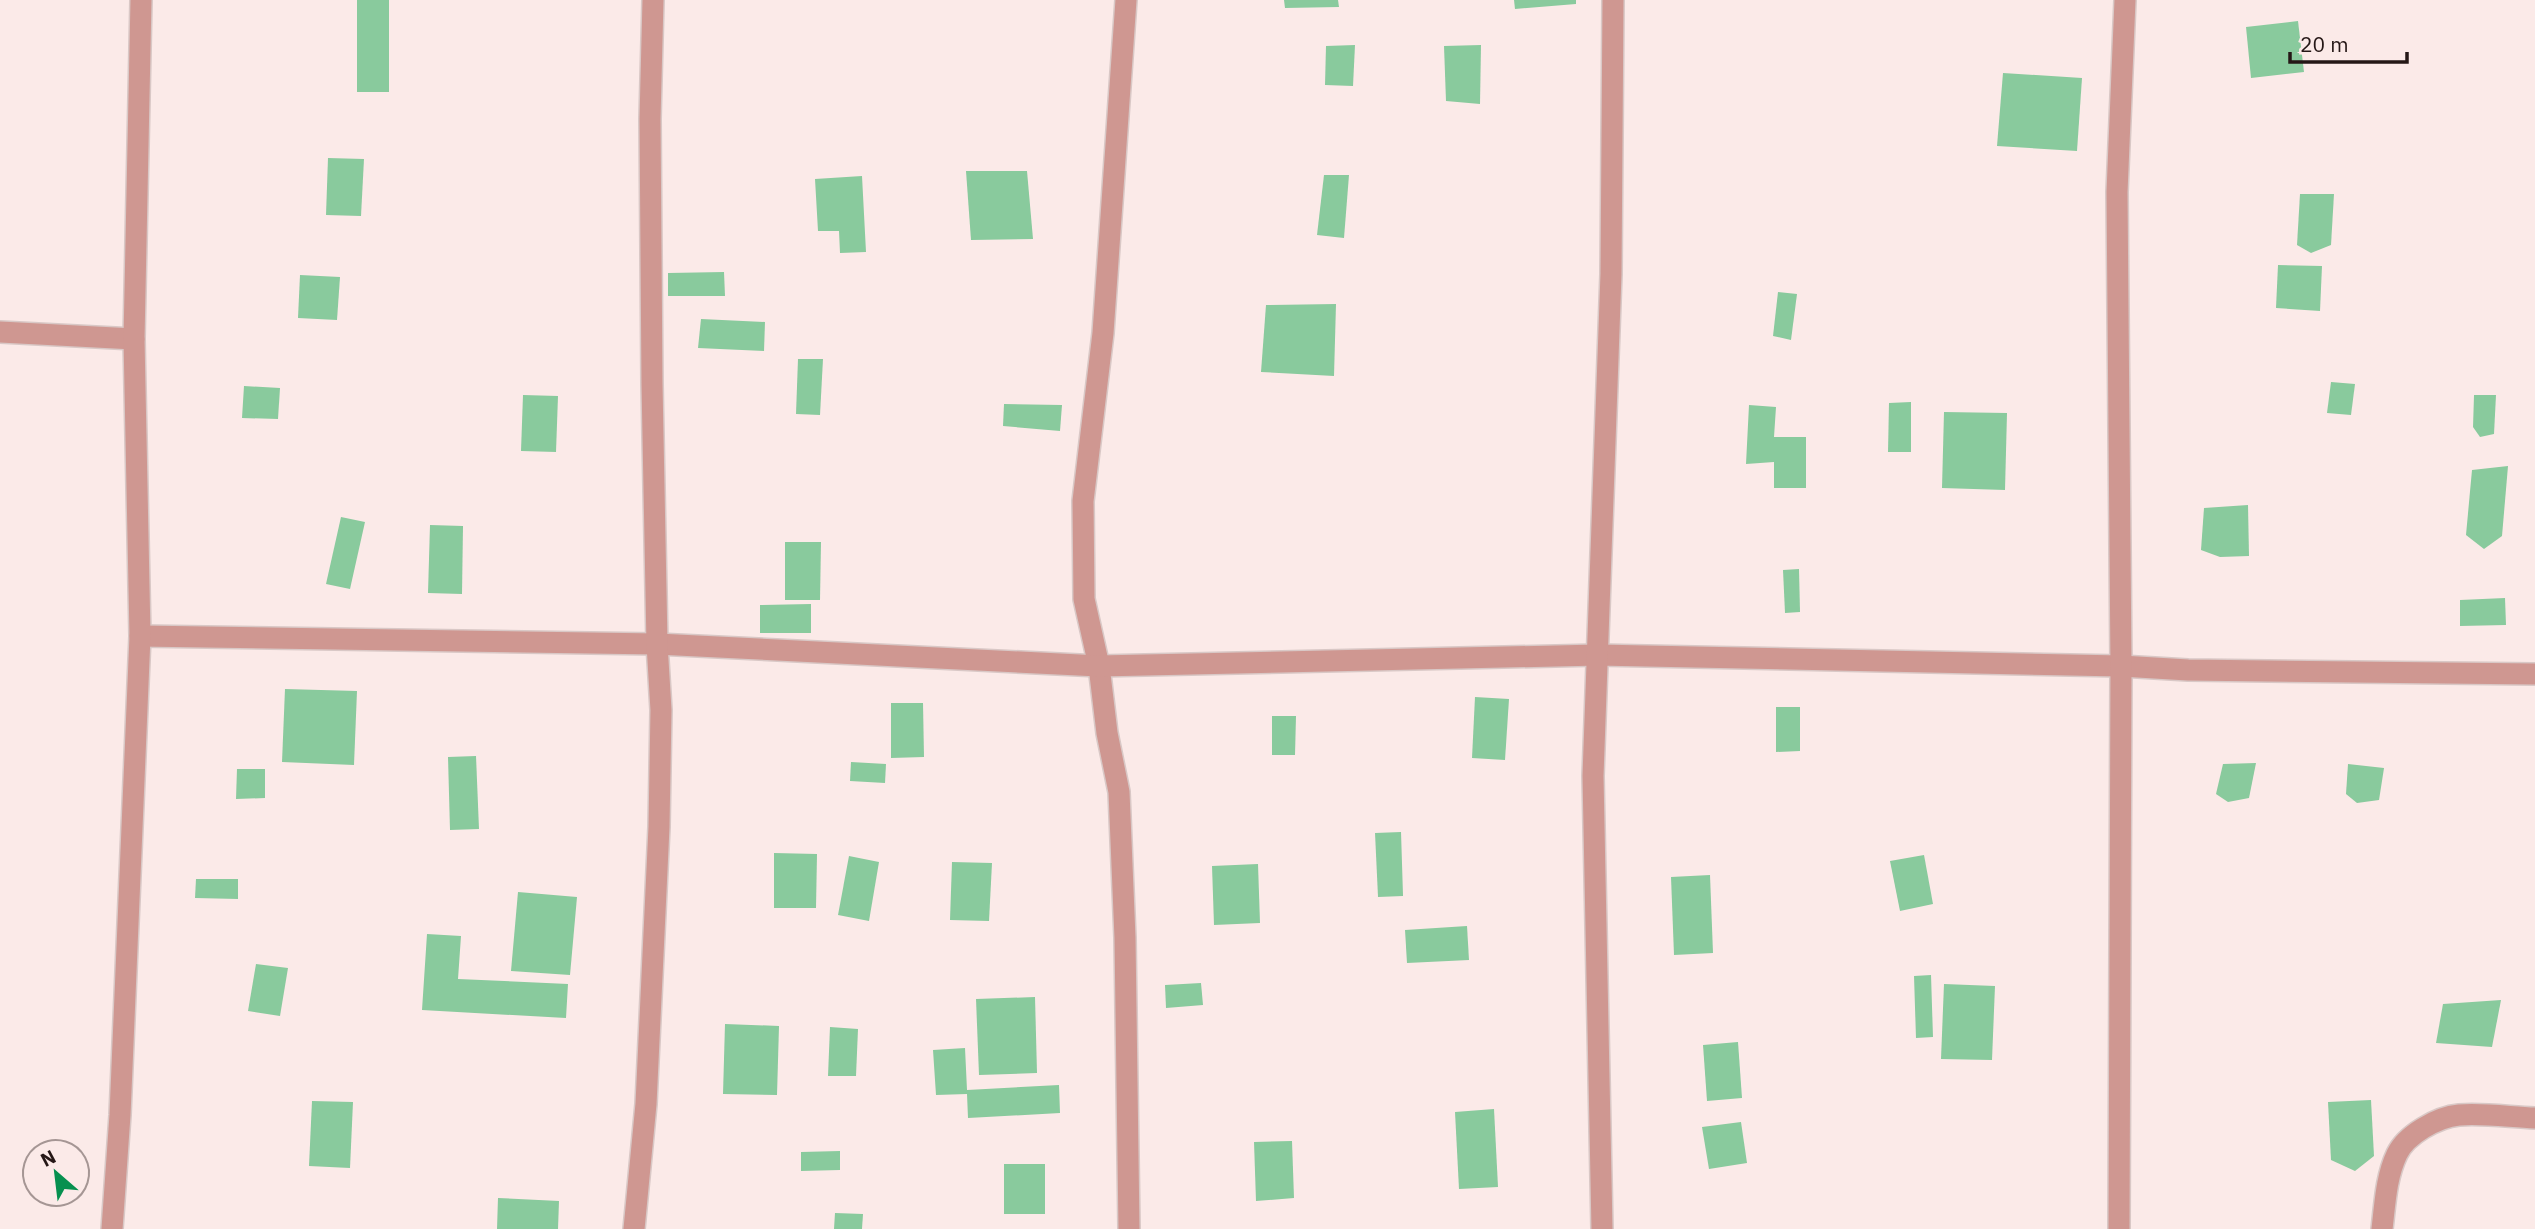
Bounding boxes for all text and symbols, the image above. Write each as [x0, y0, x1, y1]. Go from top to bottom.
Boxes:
scale bar [2290, 21, 2407, 65]
text: 20 m [2300, 30, 2349, 58]
north arrow [21, 1138, 91, 1208]
text: N [36, 1144, 60, 1172]

